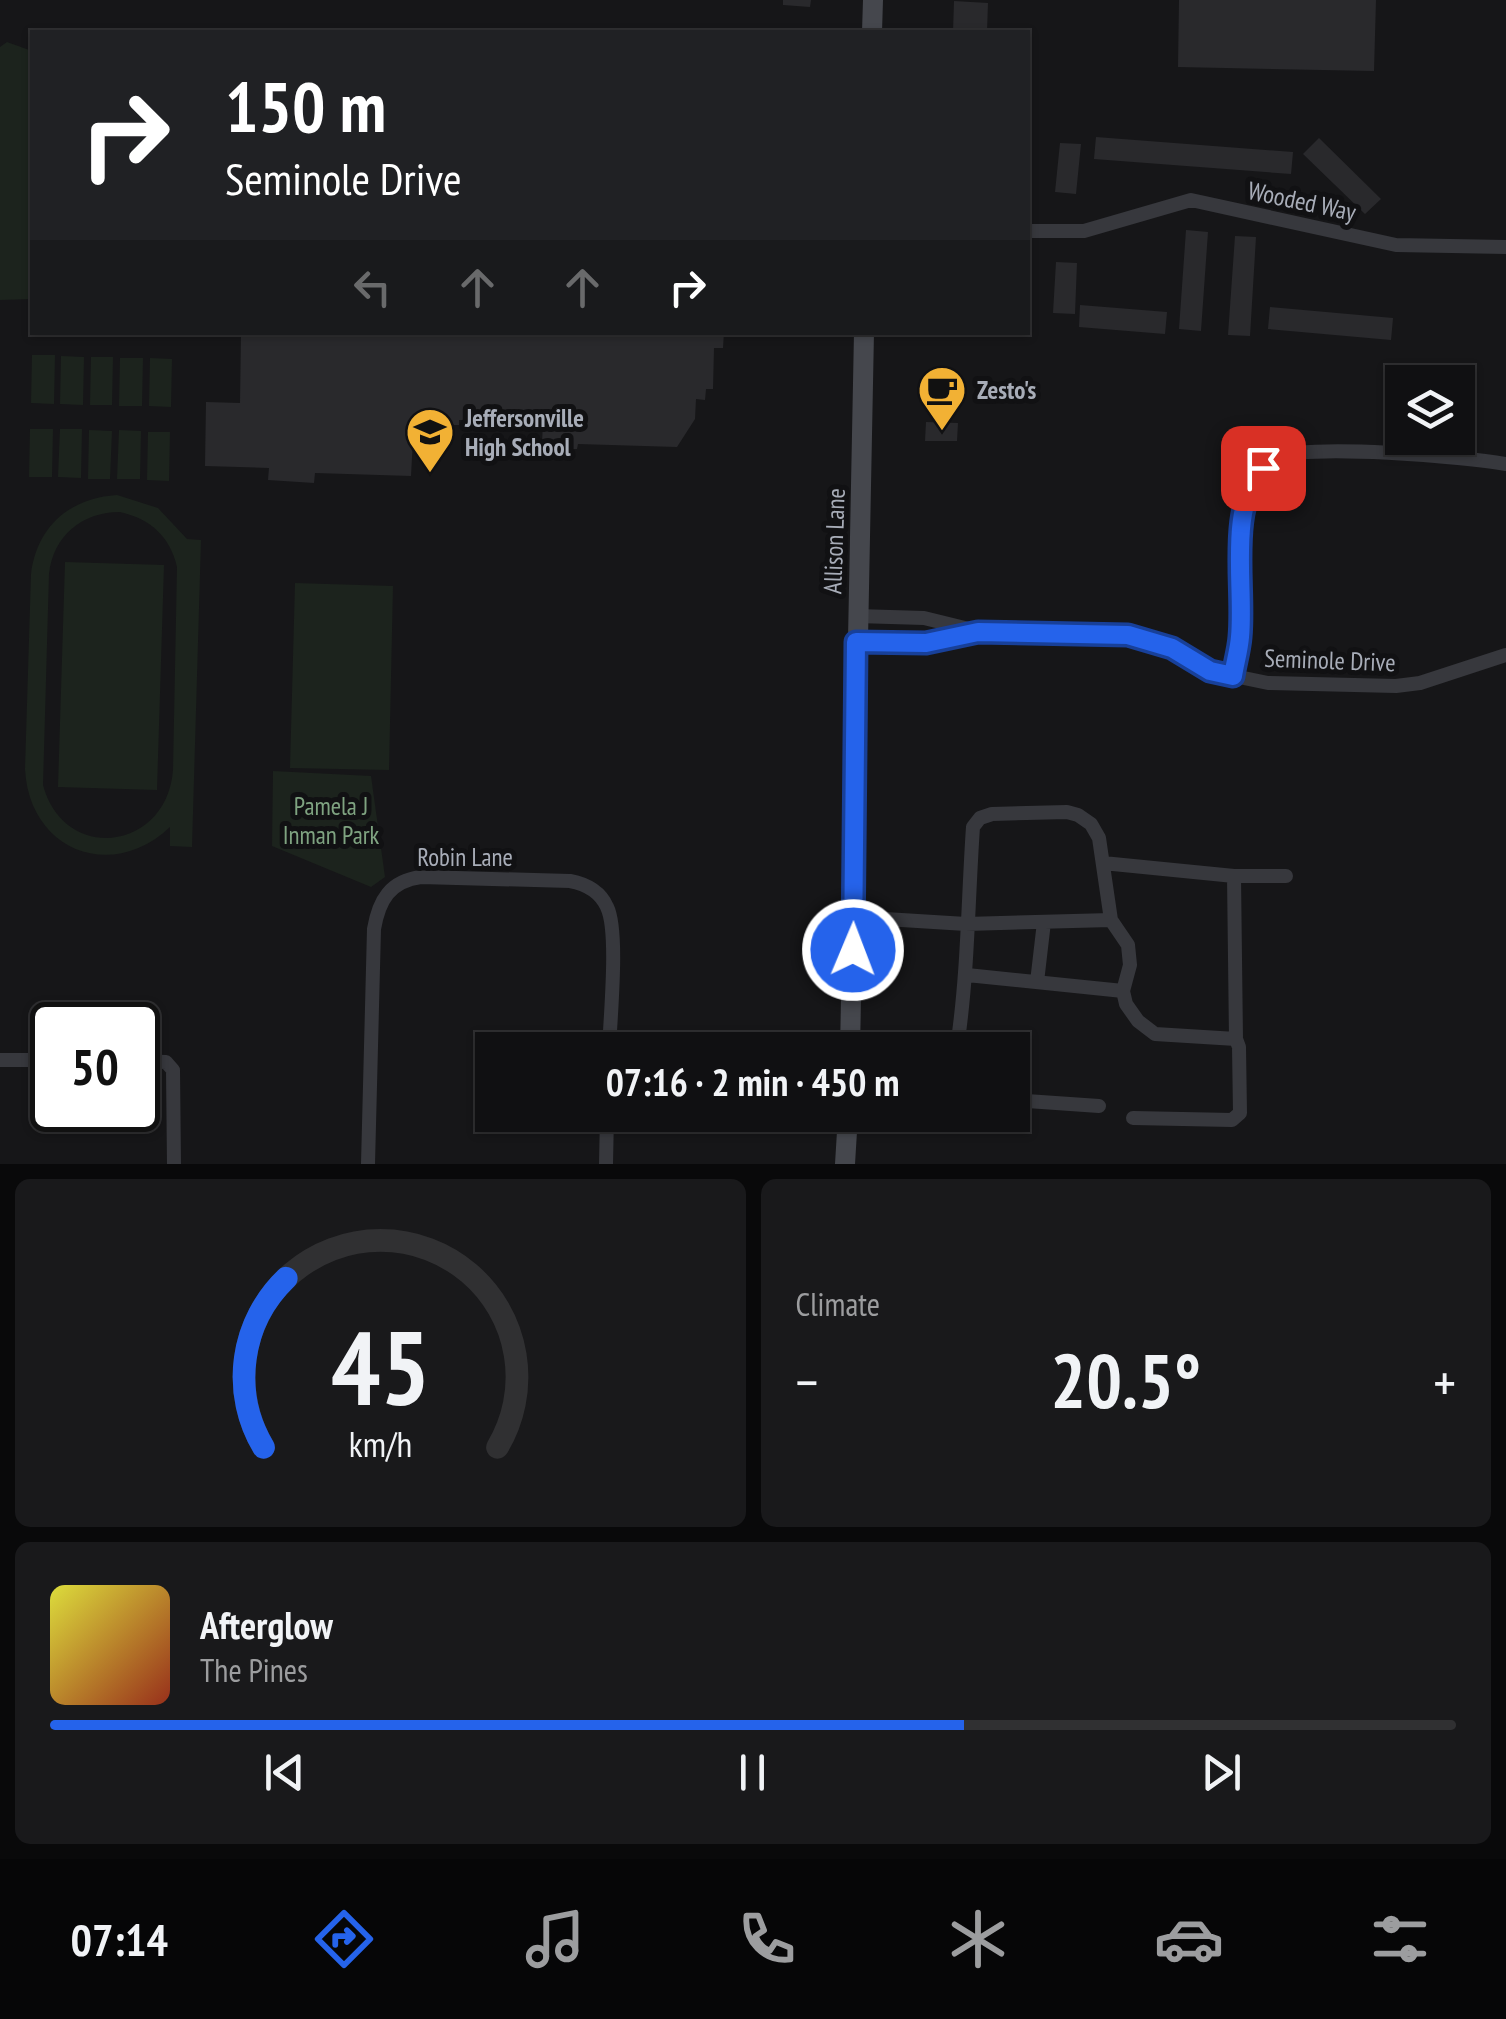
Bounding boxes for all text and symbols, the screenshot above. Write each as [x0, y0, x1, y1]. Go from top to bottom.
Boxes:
text: 150 m [225, 61, 386, 151]
icon: right [60, 70, 190, 200]
text: Seminole Drive [225, 149, 461, 207]
street label: Wooded Way [1245, 174, 1360, 228]
icon: left [345, 260, 400, 315]
icon: ahead [450, 260, 505, 315]
icon: ahead [555, 260, 610, 315]
icon: right [660, 260, 715, 315]
cafe icon: Zesto's [916, 364, 968, 432]
map controls [1385, 365, 1475, 455]
button: layers [1385, 365, 1475, 455]
place label: Zesto's [977, 374, 1037, 406]
place label: Jeffersonville High School [464, 402, 584, 463]
school or university icon: Jeffersonville High School [404, 406, 456, 474]
pin [1221, 426, 1306, 511]
icon: arrive [1236, 441, 1291, 496]
street label: Allison Lane [816, 488, 852, 594]
street label: Seminole Drive [1264, 642, 1396, 678]
park label: Pamela J Inman Park [283, 790, 380, 851]
street label: Robin Lane [417, 841, 513, 873]
position arrow [801, 898, 905, 1002]
speed limit sign: 50 [30, 1002, 160, 1132]
text: 07:16 · 2 min · 450 m [606, 1057, 899, 1106]
text: Climate [796, 1283, 880, 1325]
text: 45 [331, 1299, 430, 1434]
text: 20.5° [1050, 1332, 1201, 1429]
text: − [796, 1346, 818, 1417]
text: + [1433, 1346, 1456, 1417]
text: km/h [349, 1421, 412, 1467]
text: Afterglow [200, 1600, 333, 1649]
text: The Pines [200, 1649, 308, 1691]
icon: previous [257, 1745, 312, 1800]
icon: pause [725, 1745, 780, 1800]
icon: next [1194, 1745, 1249, 1800]
icon: directions [309, 1904, 379, 1974]
icon: music [520, 1904, 590, 1974]
icon: phone [732, 1904, 802, 1974]
icon: climate [943, 1904, 1013, 1974]
icon: car [1154, 1904, 1224, 1974]
icon: filters [1365, 1904, 1435, 1974]
text: 07:14 [71, 1910, 168, 1968]

